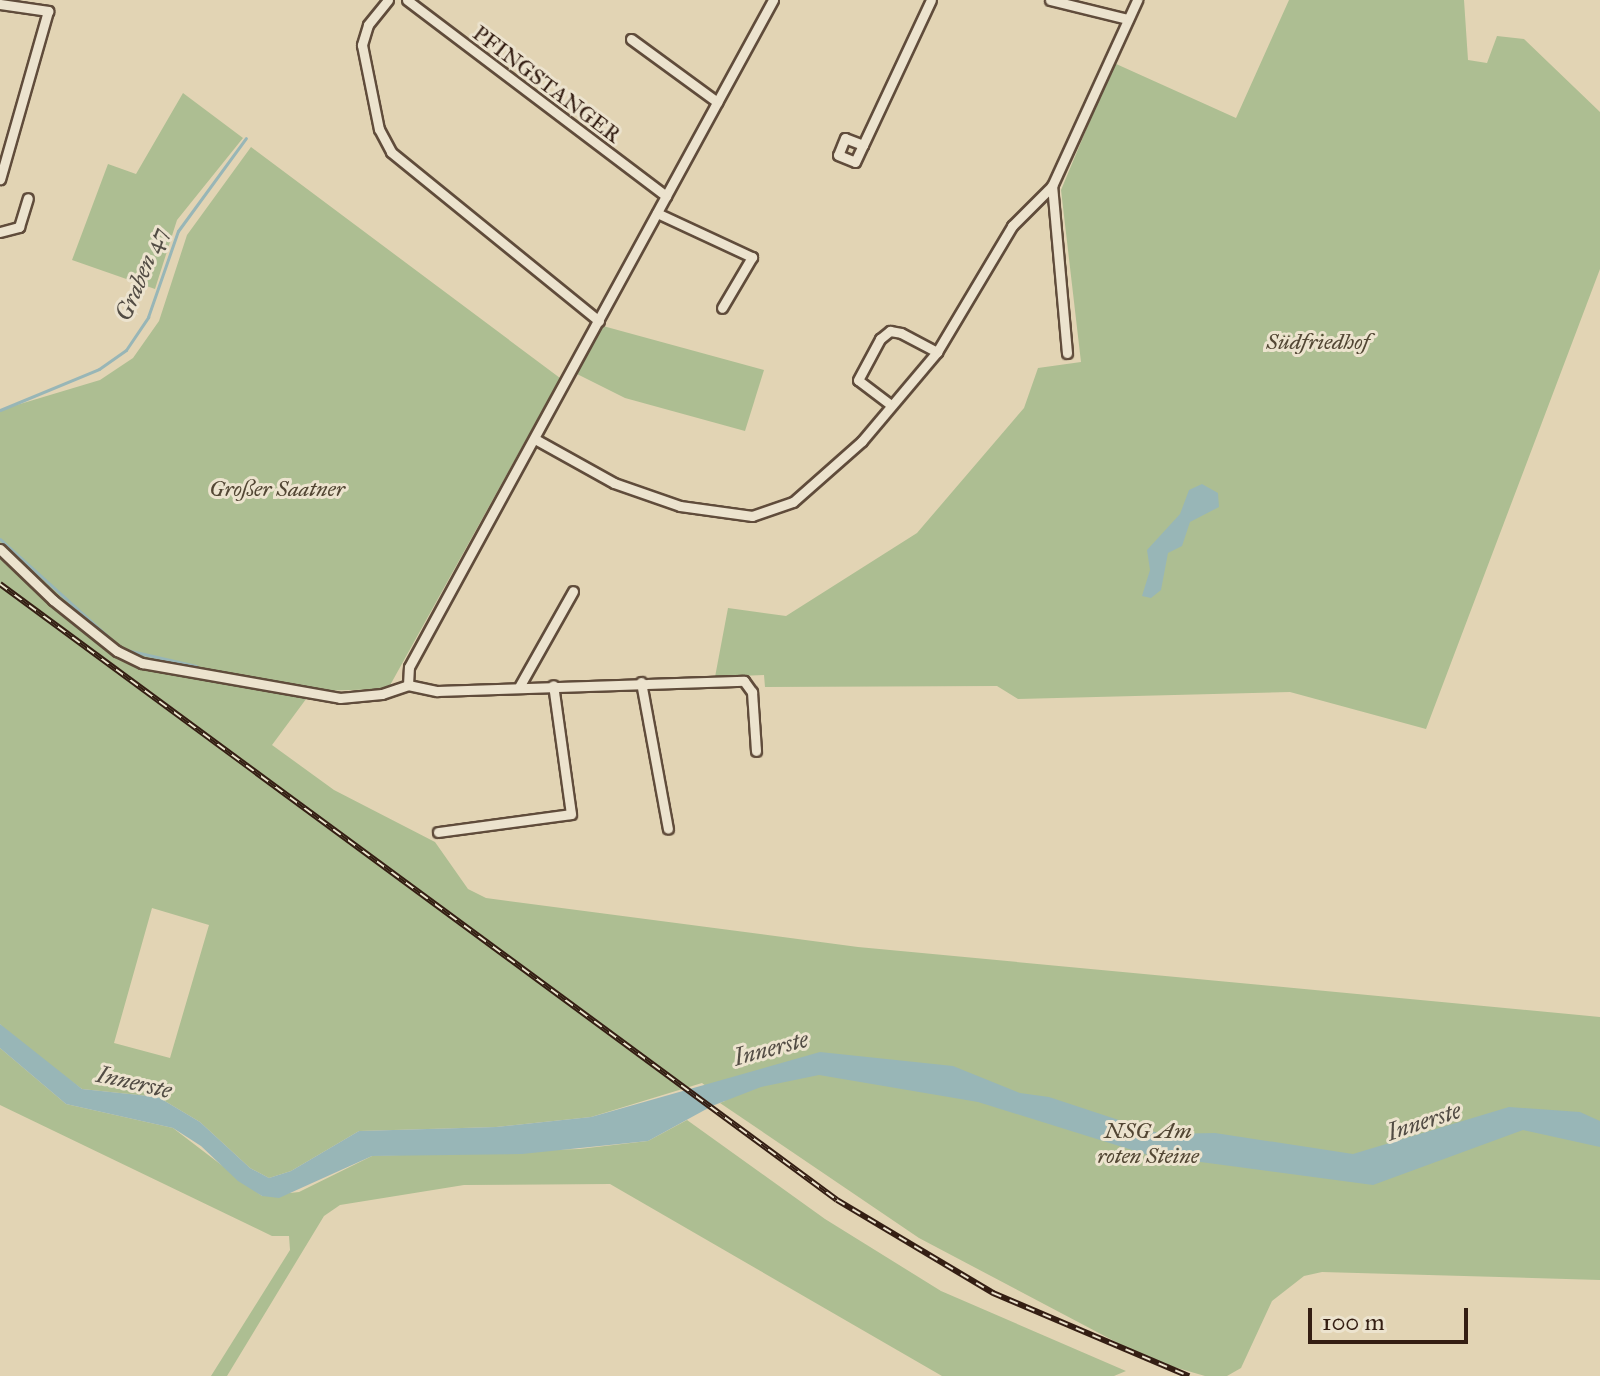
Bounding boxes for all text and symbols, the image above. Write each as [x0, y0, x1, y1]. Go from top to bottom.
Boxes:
street label: PFINGSTANGER [468, 20, 626, 148]
water label: Graben 47 [109, 222, 175, 326]
park label: Südfriedhof [1266, 329, 1370, 355]
park label: Großer Saatner [209, 476, 345, 502]
water label: Innerste [730, 1025, 812, 1073]
water label: Innerste [94, 1060, 174, 1106]
water label: Innerste [1383, 1097, 1465, 1147]
park label: NSG Am roten Steine [1097, 1117, 1199, 1168]
scale bar [1312, 1292, 1472, 1342]
text: 100 m [1322, 1307, 1385, 1337]

